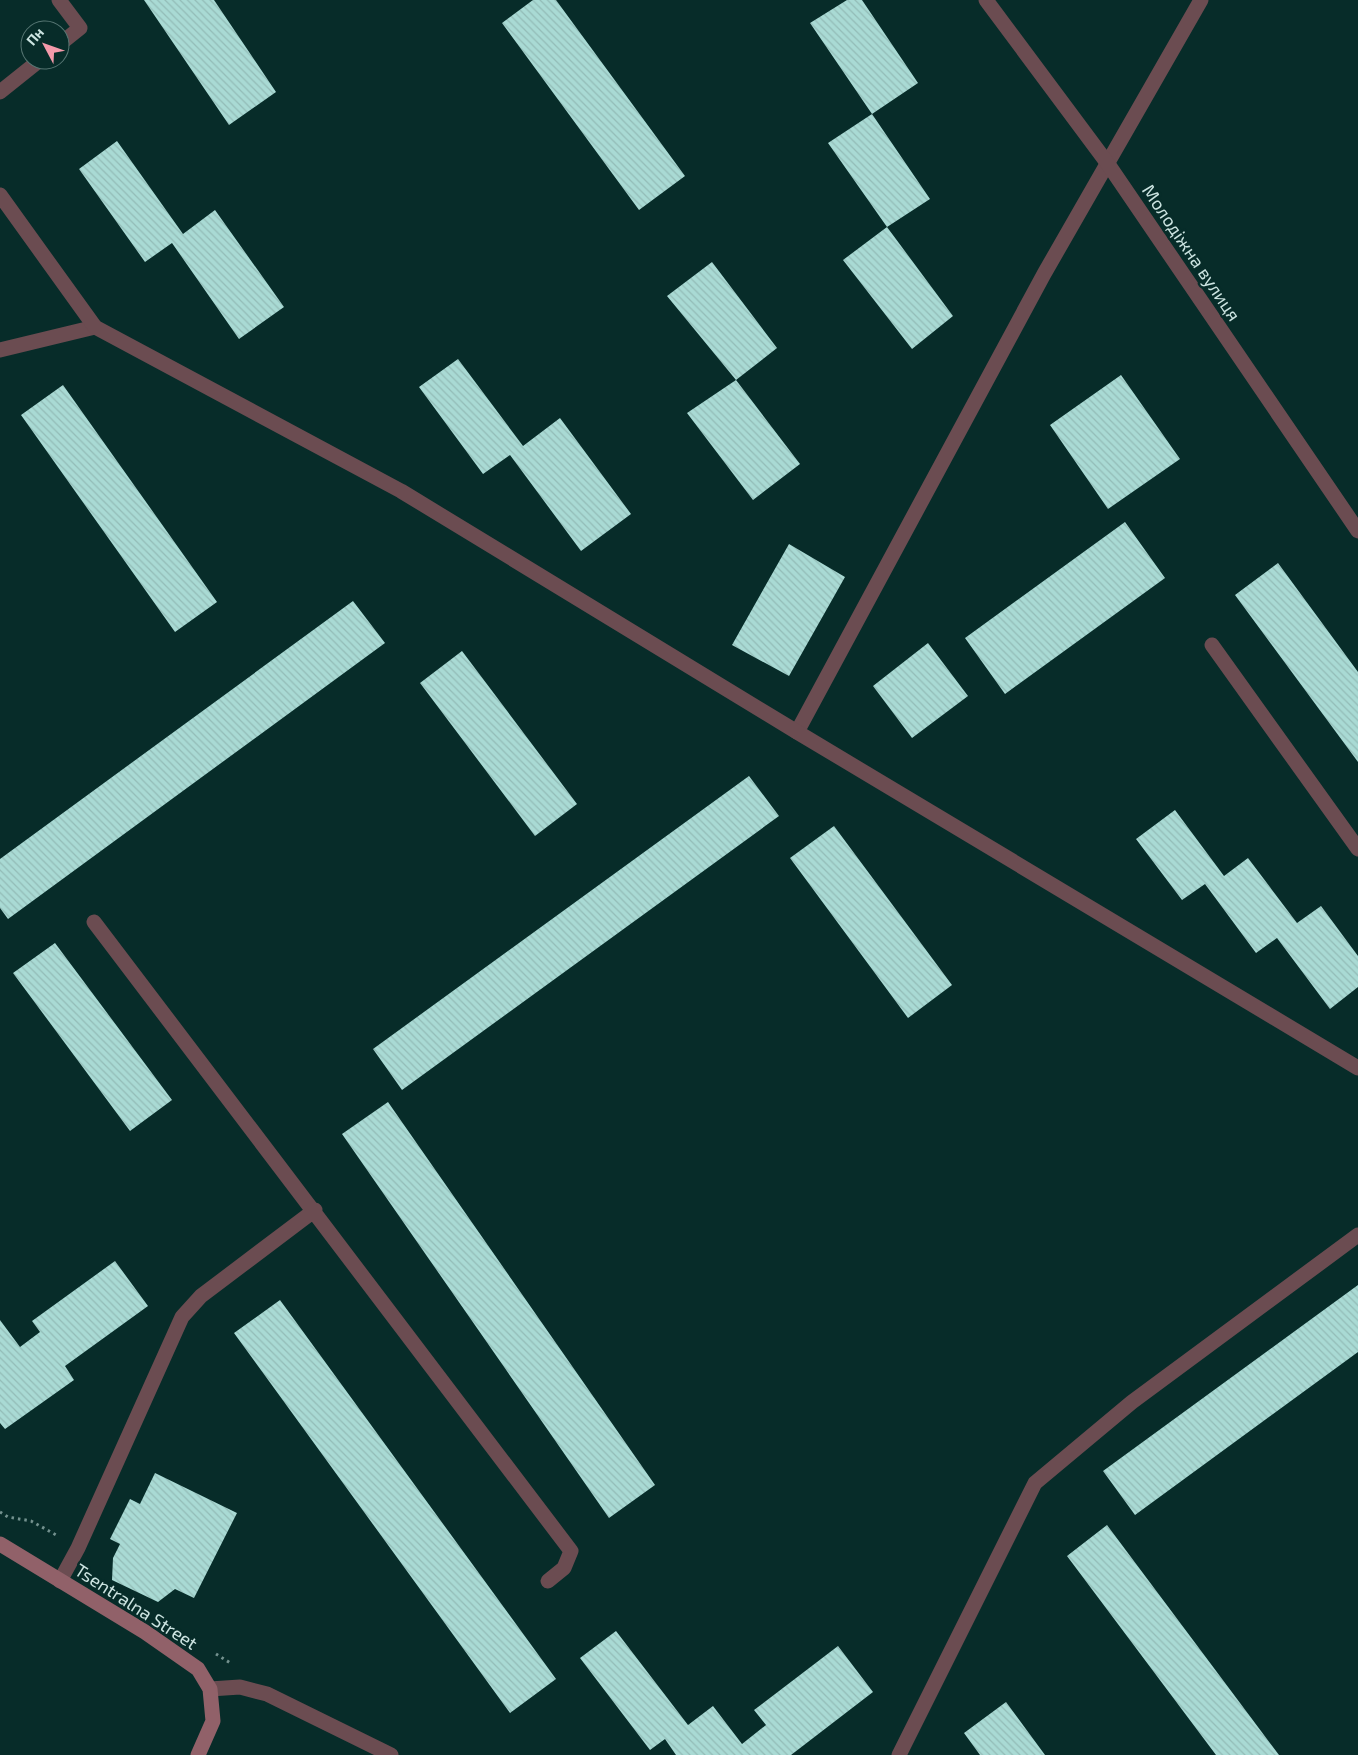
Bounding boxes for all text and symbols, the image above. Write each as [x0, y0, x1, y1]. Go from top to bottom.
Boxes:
north arrow [20, 20, 70, 70]
text: Пн [22, 24, 47, 49]
street label: Молодіжна вулиця [1138, 180, 1246, 325]
street label: Tsentralna Street [71, 1558, 202, 1654]

